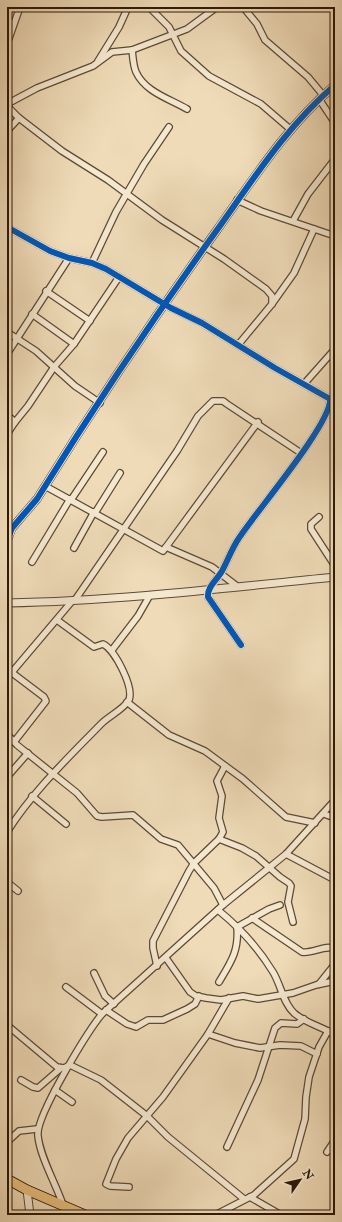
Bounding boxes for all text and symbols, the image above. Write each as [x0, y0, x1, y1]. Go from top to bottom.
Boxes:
north arrow [280, 1160, 320, 1200]
text: N [299, 1166, 317, 1183]

